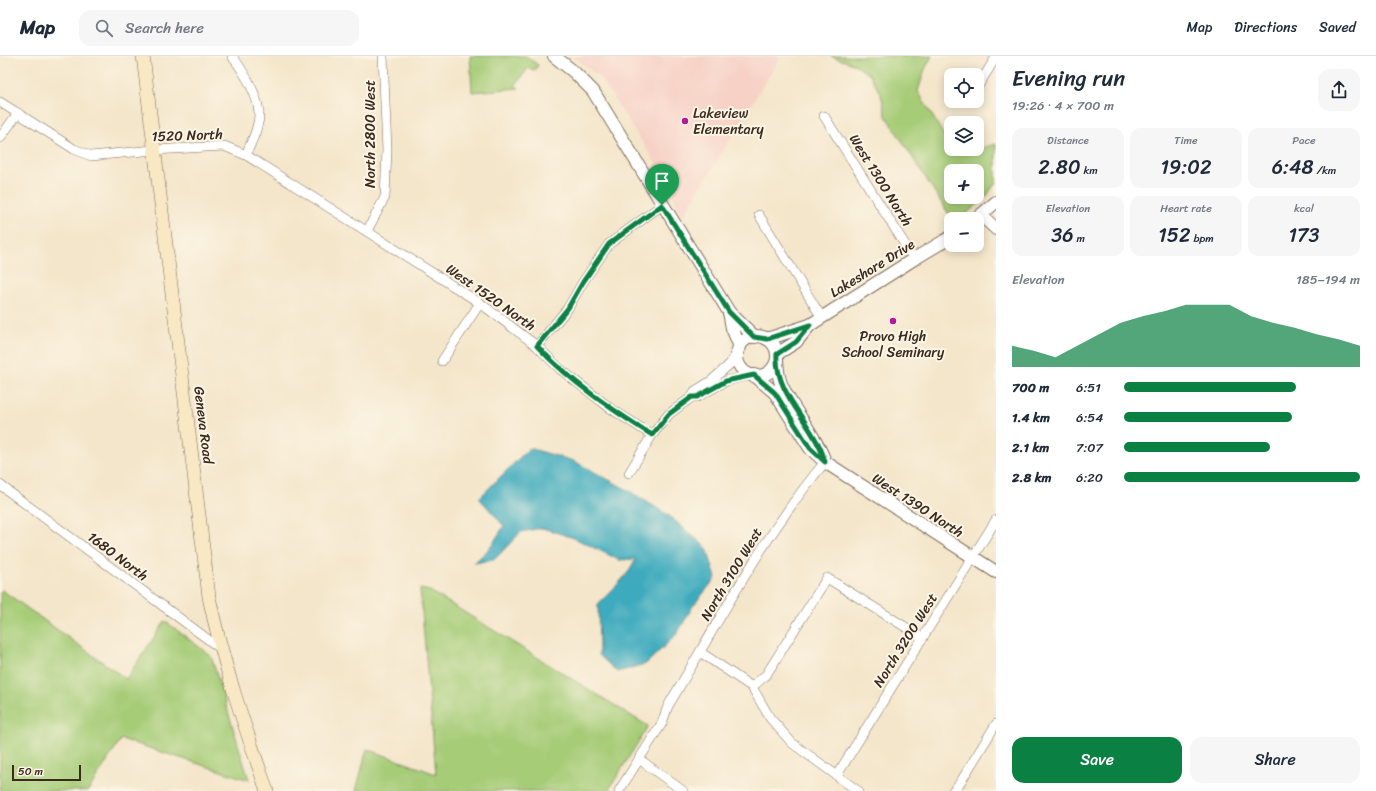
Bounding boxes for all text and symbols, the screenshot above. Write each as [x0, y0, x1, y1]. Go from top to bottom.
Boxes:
search box [79, 10, 359, 46]
text: Map [20, 11, 55, 44]
text: Search here [125, 15, 204, 41]
text: Map [1186, 15, 1212, 40]
text: Directions [1234, 15, 1297, 40]
text: Saved [1319, 15, 1356, 40]
icon: search [93, 17, 115, 39]
text: Evening run [1012, 59, 1125, 98]
map controls [944, 68, 984, 252]
button: locate [944, 68, 984, 108]
button: share [1318, 69, 1360, 111]
street label: North 2800 West [358, 80, 383, 188]
text: 19:26 · 4 × 700 m [1012, 94, 1114, 117]
place label: Lakeview Elementary [693, 101, 764, 142]
marker: Lakeview Elementary [680, 116, 690, 126]
button: layers [944, 116, 984, 156]
street label: 1520 North [151, 122, 223, 149]
street label: West 1300 North [842, 129, 919, 232]
text: Distance [1047, 131, 1089, 150]
text: Time [1174, 131, 1198, 150]
text: Pace [1292, 131, 1316, 150]
text: 2.80 [1038, 150, 1081, 185]
text: 19:02 [1160, 150, 1212, 185]
text: 6:48 [1272, 150, 1314, 185]
text: km [1081, 161, 1098, 180]
text: /km [1314, 161, 1336, 180]
pin [645, 164, 679, 205]
button: + [944, 164, 984, 204]
icon: arrive [651, 170, 673, 192]
text: Elevation [1046, 199, 1090, 218]
text: Heart rate [1160, 199, 1212, 218]
text: kcal [1294, 199, 1314, 218]
button: − [944, 212, 984, 252]
text: 36 [1051, 218, 1074, 253]
text: 152 [1158, 218, 1191, 253]
text: 173 [1289, 218, 1319, 253]
text: m [1074, 229, 1085, 248]
text: bpm [1191, 229, 1214, 248]
street label: Lakeshore Drive [825, 232, 920, 305]
street label: West 1520 North [440, 257, 541, 338]
text: Elevation [1012, 268, 1065, 291]
text: 185–194 m [1296, 268, 1360, 291]
marker: Provo High School Seminary [888, 316, 898, 326]
place label: Provo High School Seminary [842, 324, 945, 365]
text: 700 m [1012, 376, 1049, 399]
text: 6:51 [1076, 376, 1101, 399]
street label: Geneva Road [186, 385, 221, 467]
text: 1.4 km [1012, 406, 1050, 429]
text: 6:54 [1076, 406, 1103, 429]
text: 2.1 km [1012, 436, 1049, 459]
text: 7:07 [1076, 436, 1103, 459]
street label: West 1390 North [867, 466, 969, 544]
text: 2.8 km [1012, 466, 1052, 489]
text: 6:20 [1076, 466, 1103, 489]
street label: North 3100 West [694, 523, 769, 626]
street label: 1680 North [82, 525, 154, 588]
street label: North 3200 West [866, 588, 944, 692]
button: Save [1012, 737, 1182, 783]
button: Share [1190, 737, 1360, 783]
text: 50 m [18, 762, 43, 781]
scale bar [12, 763, 81, 782]

